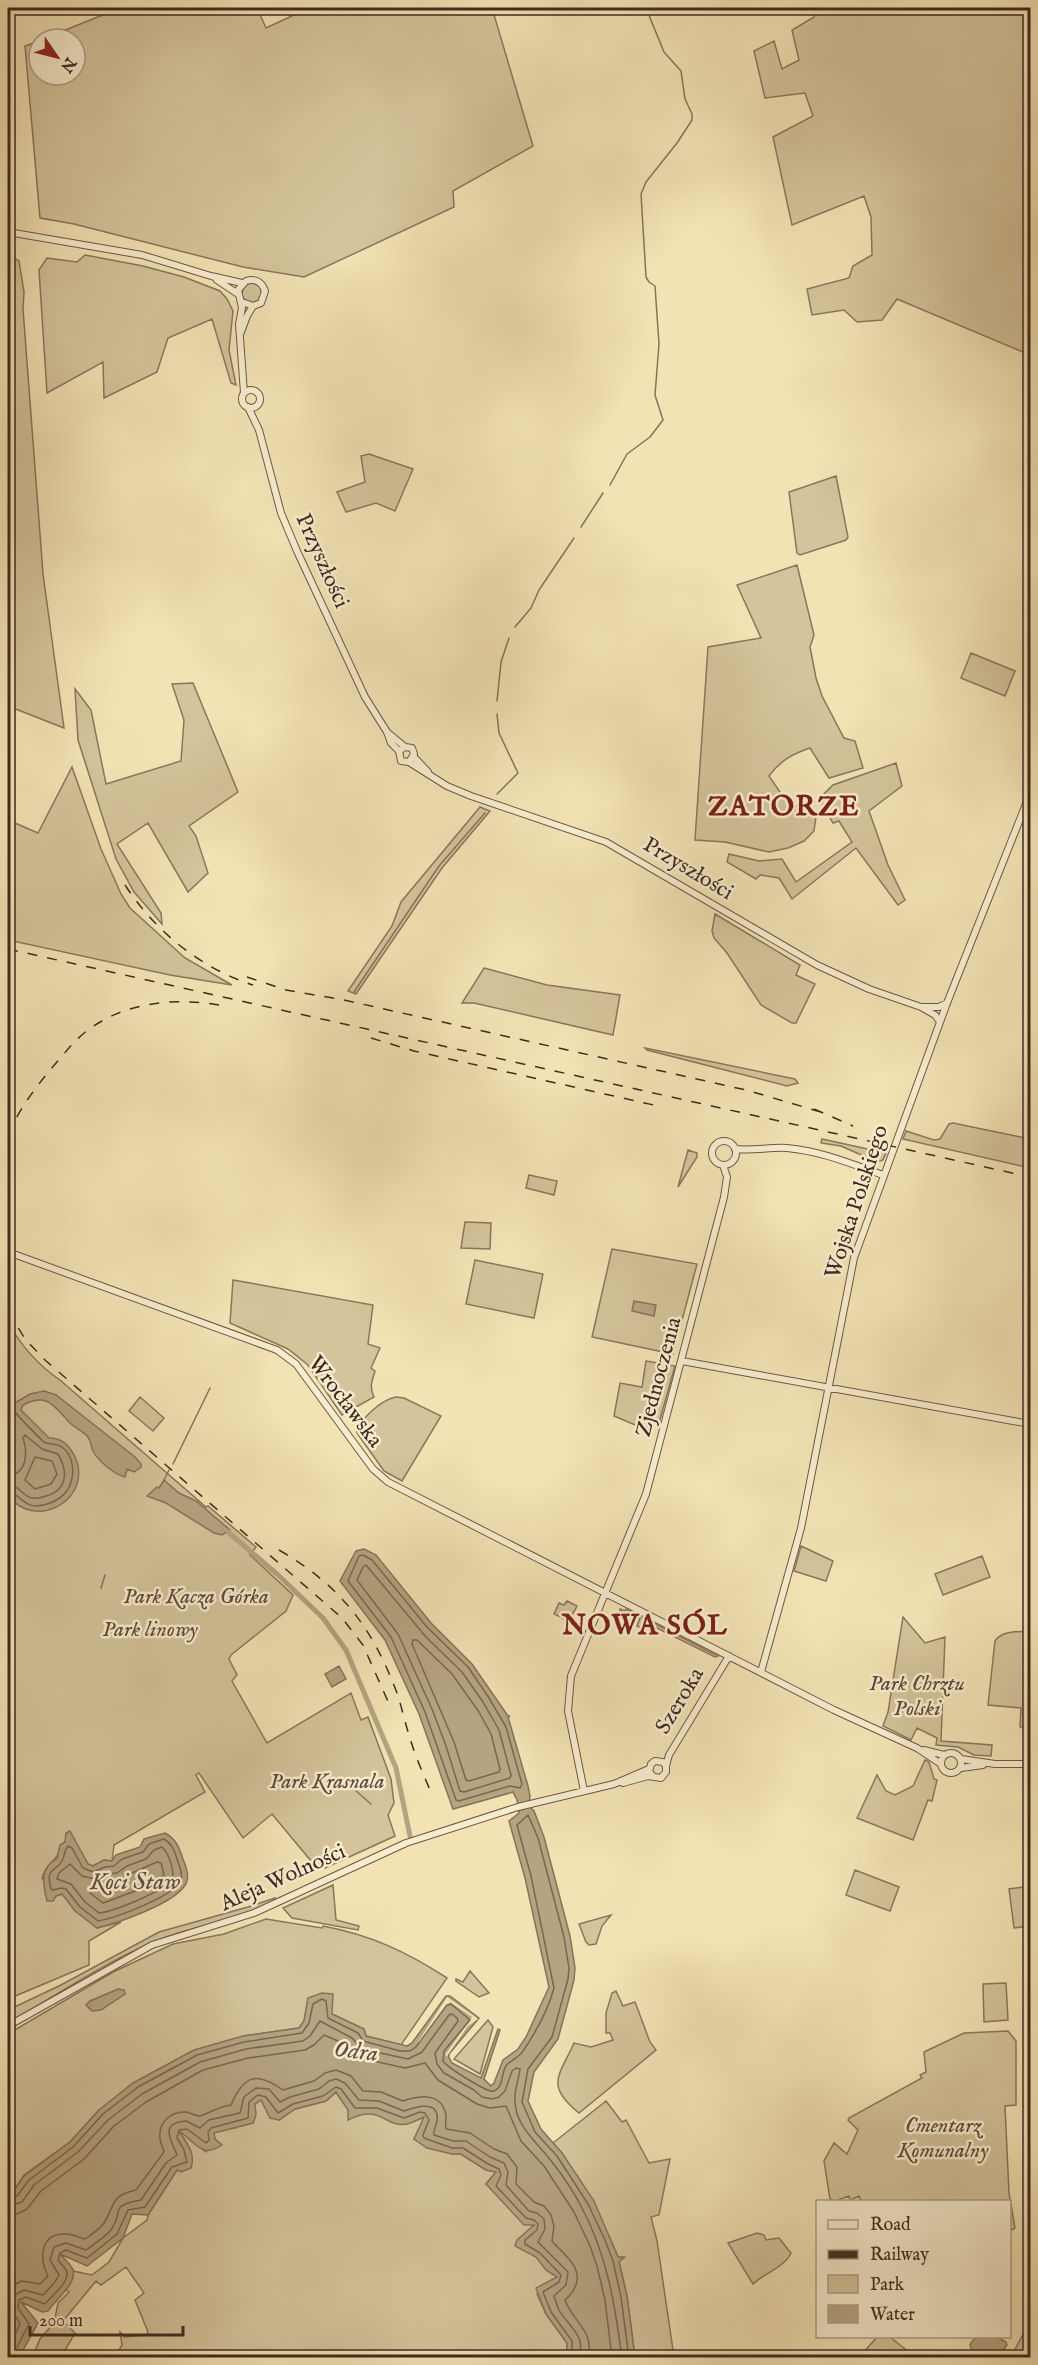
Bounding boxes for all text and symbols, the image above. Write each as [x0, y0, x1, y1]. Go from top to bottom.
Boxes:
north arrow [27, 27, 87, 87]
text: N [55, 52, 80, 76]
street label: Przyszłości [289, 509, 355, 613]
district label: ZATORZE [708, 790, 860, 825]
street label: Przyszłości [638, 831, 738, 907]
street label: Wojska Polskiego [819, 1122, 895, 1282]
street label: Zjednoczenia [630, 1314, 689, 1440]
street label: Wrocławska [301, 1350, 389, 1454]
park label: Park Kacza Górka [123, 1583, 269, 1611]
district label: NOWA SÓL [561, 1608, 728, 1644]
park label: Park linowy [102, 1616, 198, 1644]
street label: Szeroka [649, 1662, 711, 1739]
park label: Park Chrztu Polski [869, 1670, 965, 1723]
park label: Park Krasnala [270, 1768, 385, 1796]
street label: Aleja Wolności [215, 1838, 350, 1919]
water label: Koci Staw [89, 1867, 181, 1898]
water label: Odra [332, 2034, 380, 2070]
park label: Cmentarz Komunalny [897, 2112, 989, 2165]
legend [816, 2200, 1011, 2338]
text: Road [870, 2214, 911, 2237]
text: Railway [870, 2244, 929, 2267]
text: Park [870, 2274, 905, 2297]
scale bar [30, 2299, 183, 2337]
text: Water [870, 2304, 915, 2327]
text: 200 m [39, 2310, 83, 2333]

